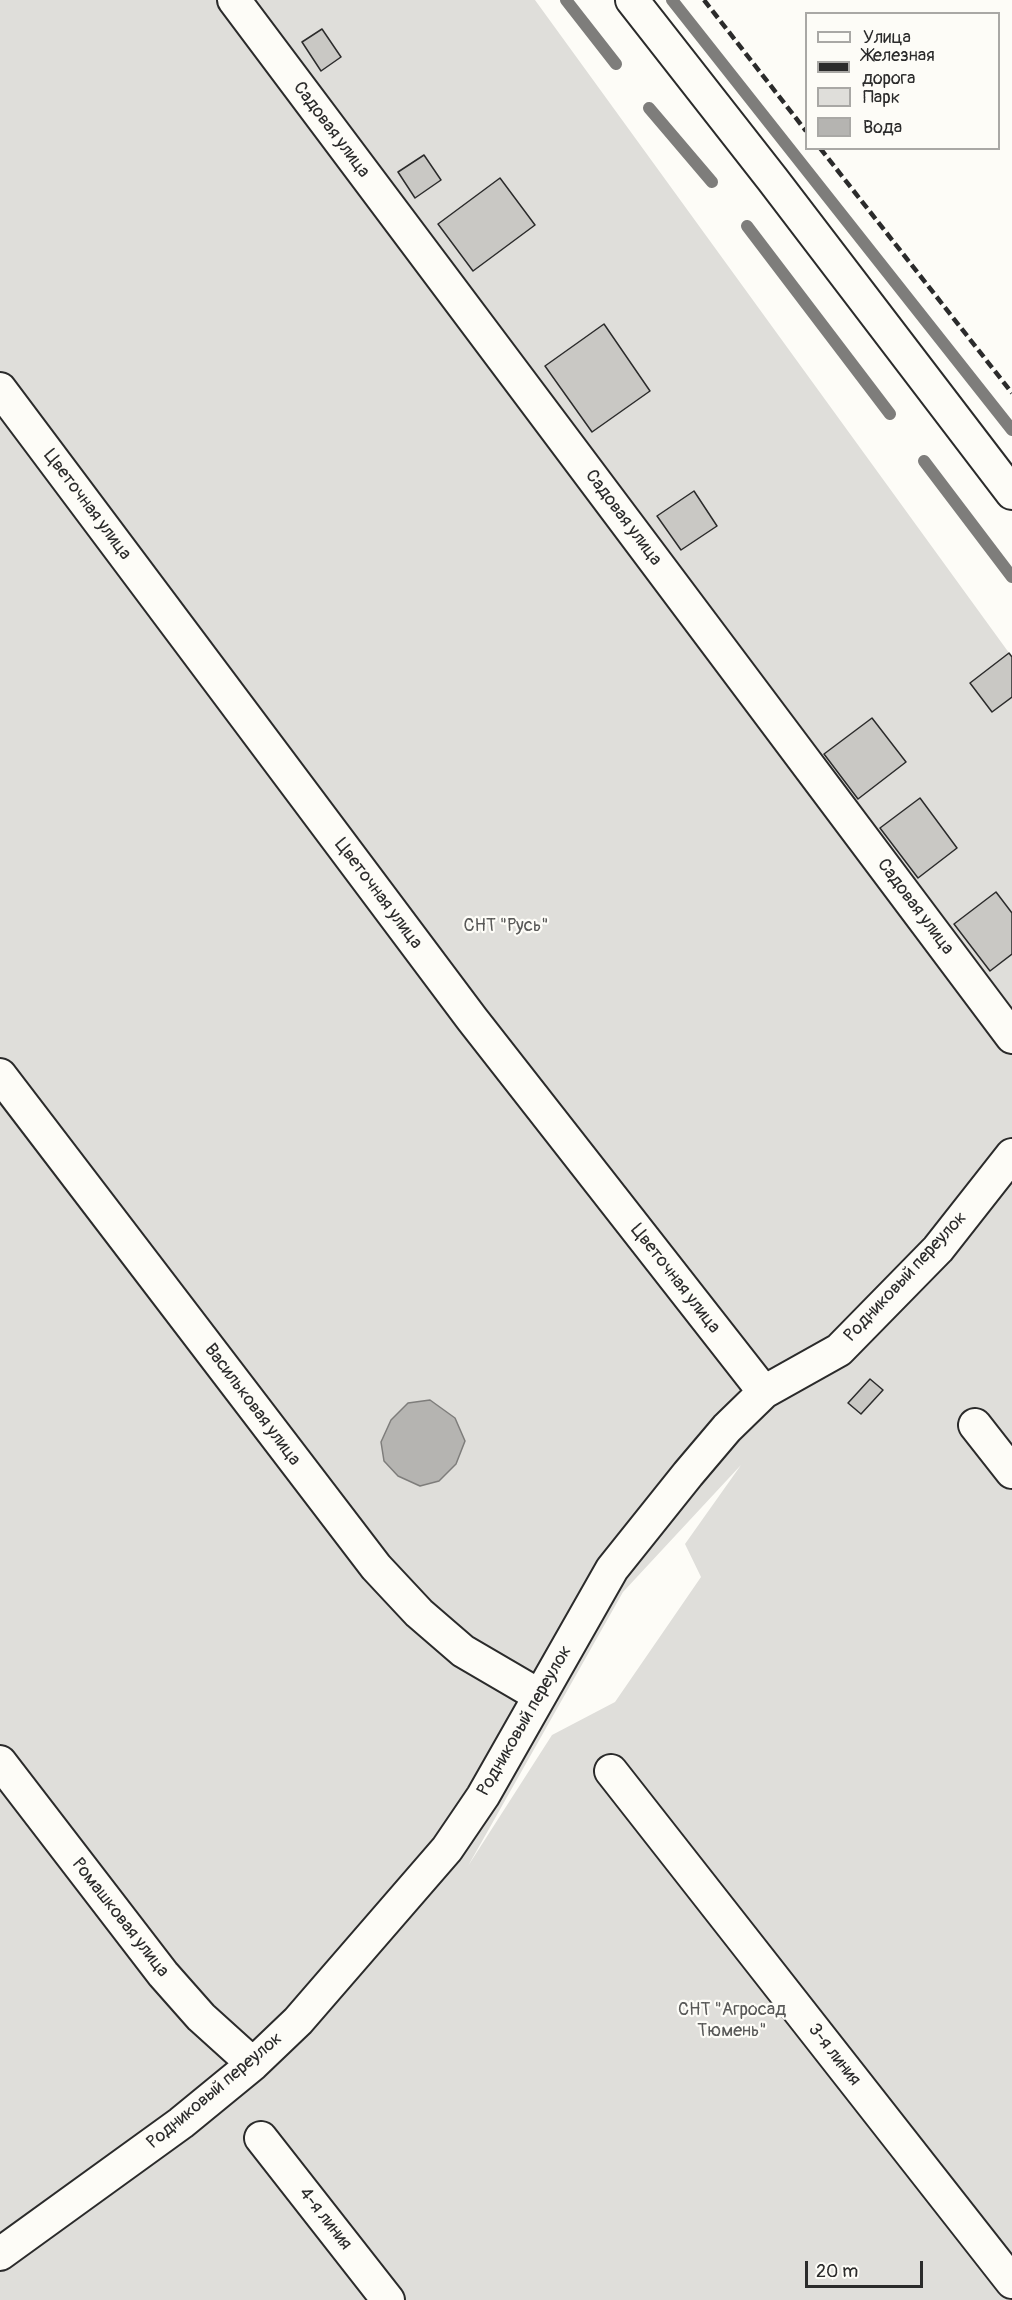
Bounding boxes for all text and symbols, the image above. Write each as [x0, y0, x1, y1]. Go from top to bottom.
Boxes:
legend [805, 12, 1000, 150]
text: Улица [863, 26, 911, 49]
text: Железная дорога [862, 44, 935, 90]
street label: Садовая улица [288, 78, 374, 182]
text: Парк [863, 86, 900, 109]
text: Вода [863, 116, 902, 139]
street label: Цветочная улица [38, 445, 136, 565]
street label: Садовая улица [580, 466, 666, 570]
street label: Цветочная улица [329, 834, 427, 954]
street label: Садовая улица [872, 855, 958, 959]
park label: СНТ "Русь" [463, 915, 549, 937]
street label: Родниковый переулок [840, 1208, 972, 1346]
street label: Цветочная улица [626, 1220, 724, 1338]
street label: Васильковая улица [199, 1340, 305, 1470]
street label: Родниковый переулок [473, 1642, 577, 1800]
street label: Ромашковая улица [67, 1854, 173, 1982]
park label: СНТ "Агросад Тюмень" [678, 1999, 786, 2042]
street label: 3-я линия [803, 2020, 865, 2090]
street label: Родниковый переулок [143, 2028, 287, 2154]
street label: 4-я линия [294, 2183, 356, 2255]
scale bar [808, 2249, 926, 2287]
text: 20 m [816, 2260, 858, 2283]

